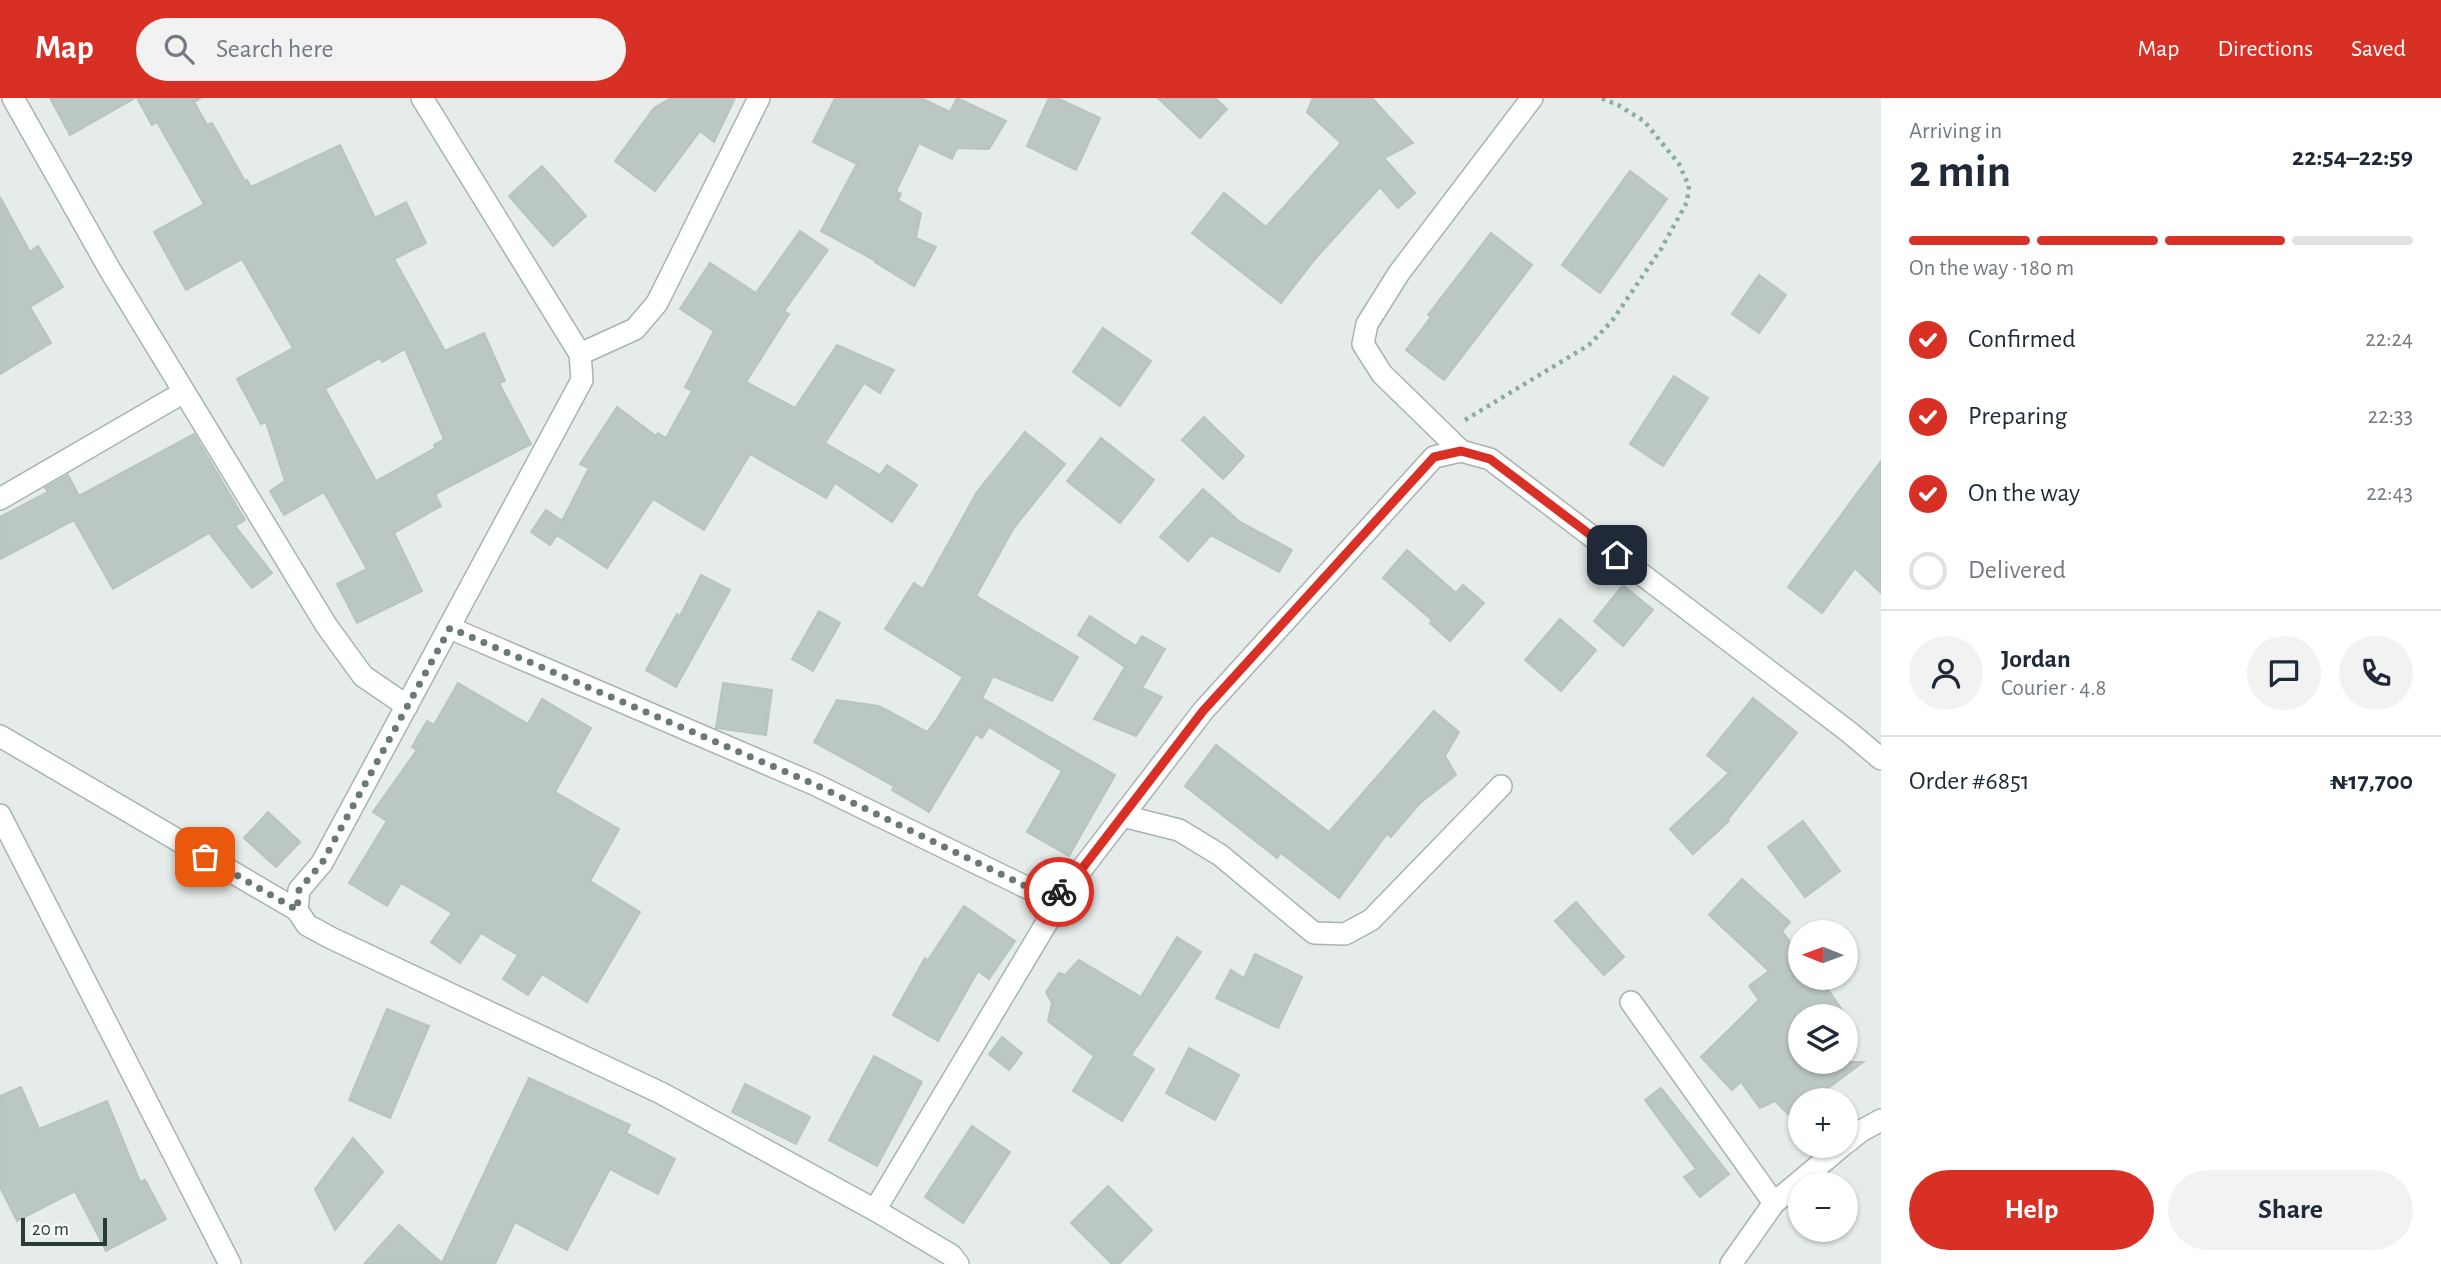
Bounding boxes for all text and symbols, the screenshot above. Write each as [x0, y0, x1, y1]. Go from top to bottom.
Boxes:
search box [136, 18, 626, 81]
icon: search [160, 30, 198, 68]
text: Map [35, 32, 94, 65]
text: Search here [216, 36, 334, 62]
text: Map [2137, 37, 2179, 61]
text: Directions [2217, 37, 2313, 61]
text: Saved [2351, 37, 2406, 61]
text: Arriving in [1909, 120, 2002, 143]
text: 22:54–22:59 [2292, 144, 2413, 170]
text: 2 min [1909, 149, 2011, 195]
text: On the way · 180 m [1909, 257, 2074, 280]
icon: check [1909, 321, 1947, 359]
text: Confirmed [1968, 326, 2076, 352]
text: 22:24 [2365, 328, 2413, 351]
icon: check [1909, 398, 1947, 436]
text: Preparing [1968, 403, 2067, 429]
text: 22:33 [2368, 405, 2413, 428]
icon: check [1909, 475, 1947, 513]
text: On the way [1968, 480, 2080, 506]
text: 22:43 [2366, 482, 2413, 505]
pin [1587, 525, 1647, 585]
icon: home [1598, 536, 1636, 574]
text: Delivered [1968, 557, 2066, 583]
button: person [1909, 636, 1983, 710]
button: chat [2247, 636, 2321, 710]
button: phone [2339, 636, 2413, 710]
text: Jordan [2001, 646, 2071, 672]
text: Courier · 4.8 [2001, 677, 2106, 700]
text: Order #6851 [1909, 768, 2030, 794]
text: ₦17,700 [2330, 768, 2413, 794]
pin [175, 827, 235, 887]
icon: bag [186, 838, 224, 876]
courier [1024, 857, 1094, 927]
icon: bike [1040, 873, 1078, 911]
north arrow [1788, 920, 1858, 990]
map controls [1788, 920, 1858, 1242]
button: layers [1788, 1004, 1858, 1074]
button: + [1788, 1088, 1858, 1158]
button: Help [1909, 1170, 2154, 1250]
button: Share [2168, 1170, 2413, 1250]
button: − [1788, 1172, 1858, 1242]
scale bar [21, 1215, 107, 1247]
text: 20 m [32, 1220, 69, 1239]

